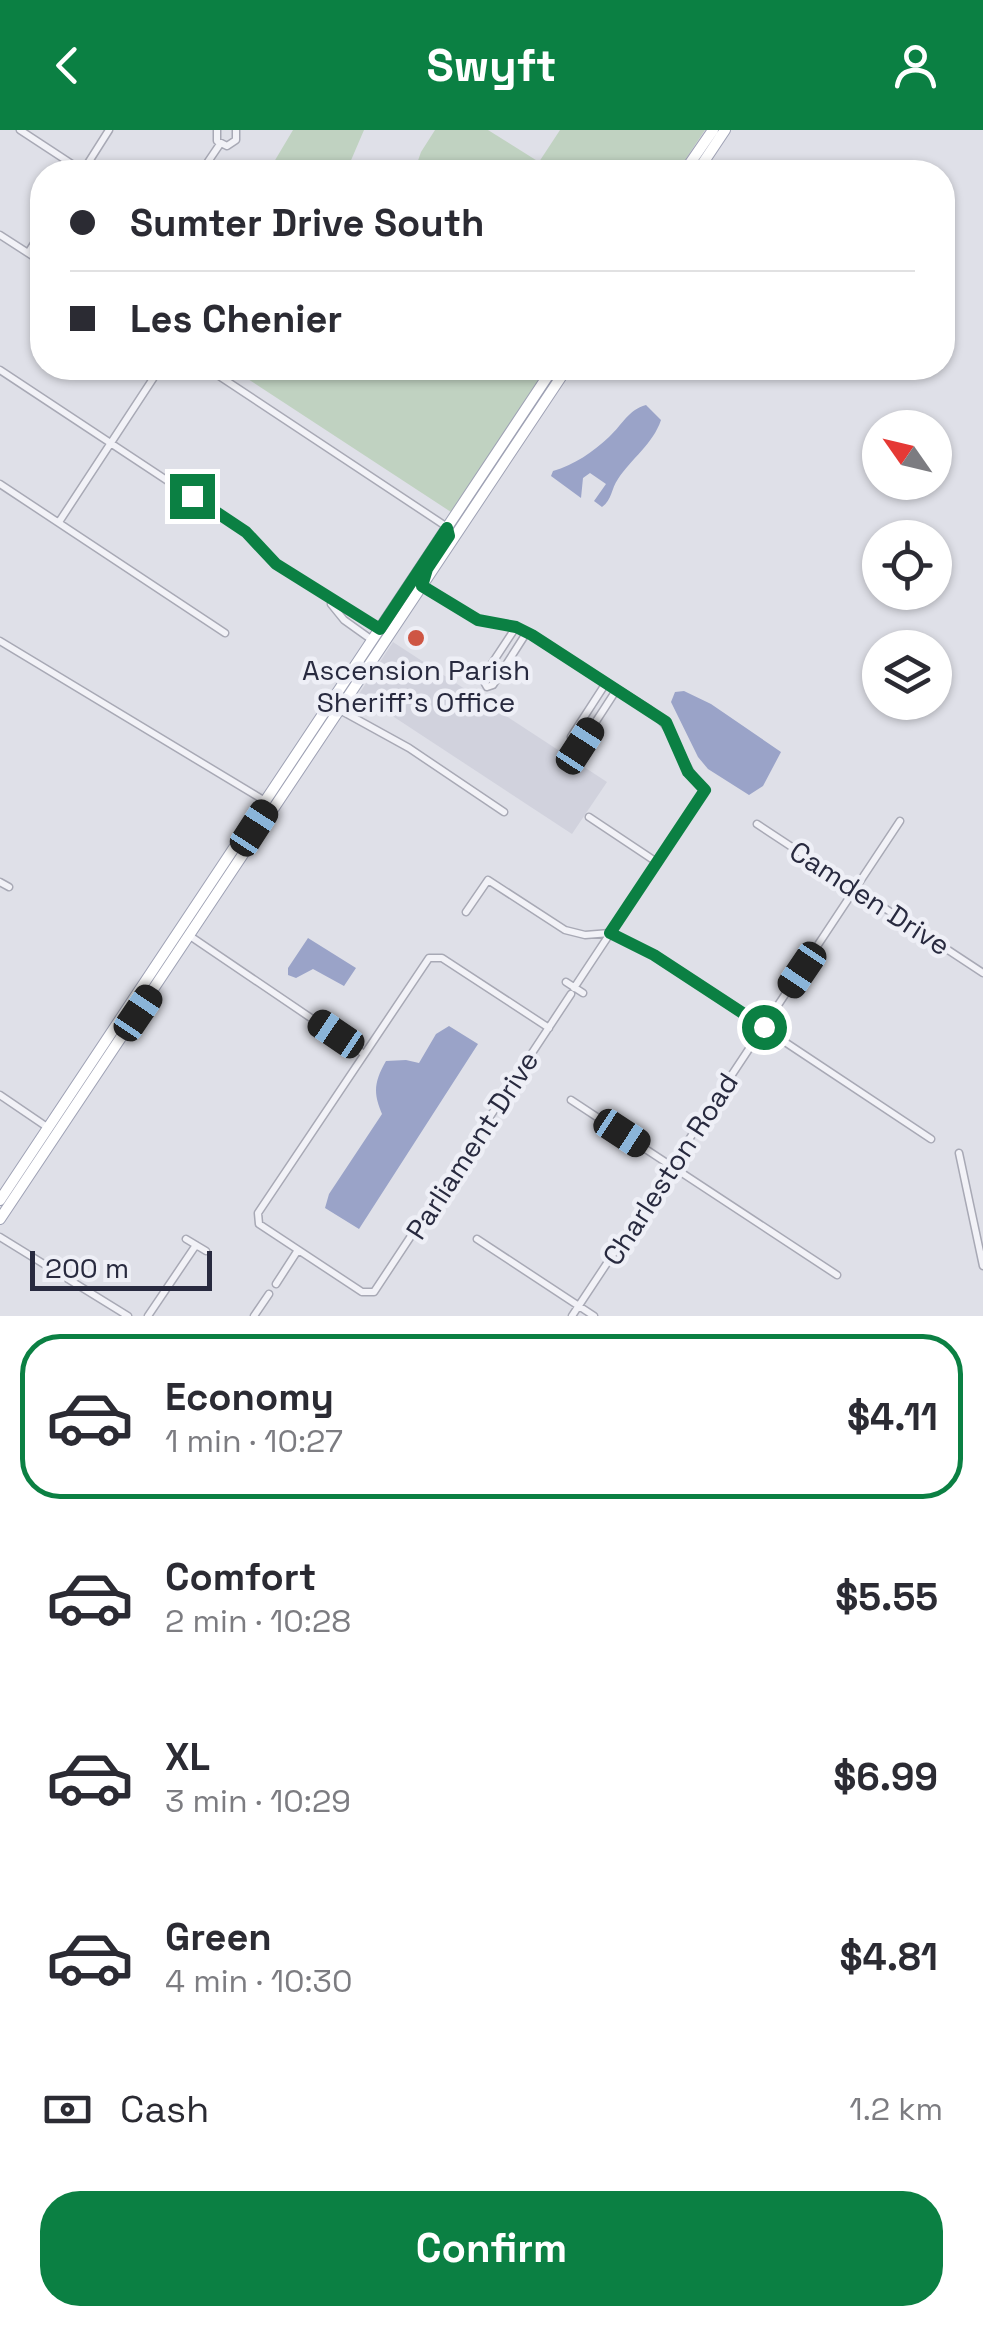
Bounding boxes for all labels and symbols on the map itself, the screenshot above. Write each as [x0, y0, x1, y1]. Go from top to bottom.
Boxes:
north arrow [862, 410, 952, 500]
route end [170, 474, 215, 519]
marker: Ascension Parish Sheriff's Office [405, 627, 427, 649]
place label: Ascension Parish Sheriff's Office [302, 652, 530, 720]
car [551, 713, 609, 779]
car [225, 795, 283, 861]
street label: Camden Drive [783, 833, 957, 963]
car [773, 937, 831, 1003]
car [109, 980, 167, 1046]
car [303, 1005, 369, 1063]
route start [742, 1005, 787, 1050]
street label: Parliament Drive [398, 1044, 546, 1246]
street label: Charleston Road [594, 1066, 746, 1272]
car [589, 1104, 655, 1162]
scale bar [30, 1246, 212, 1290]

